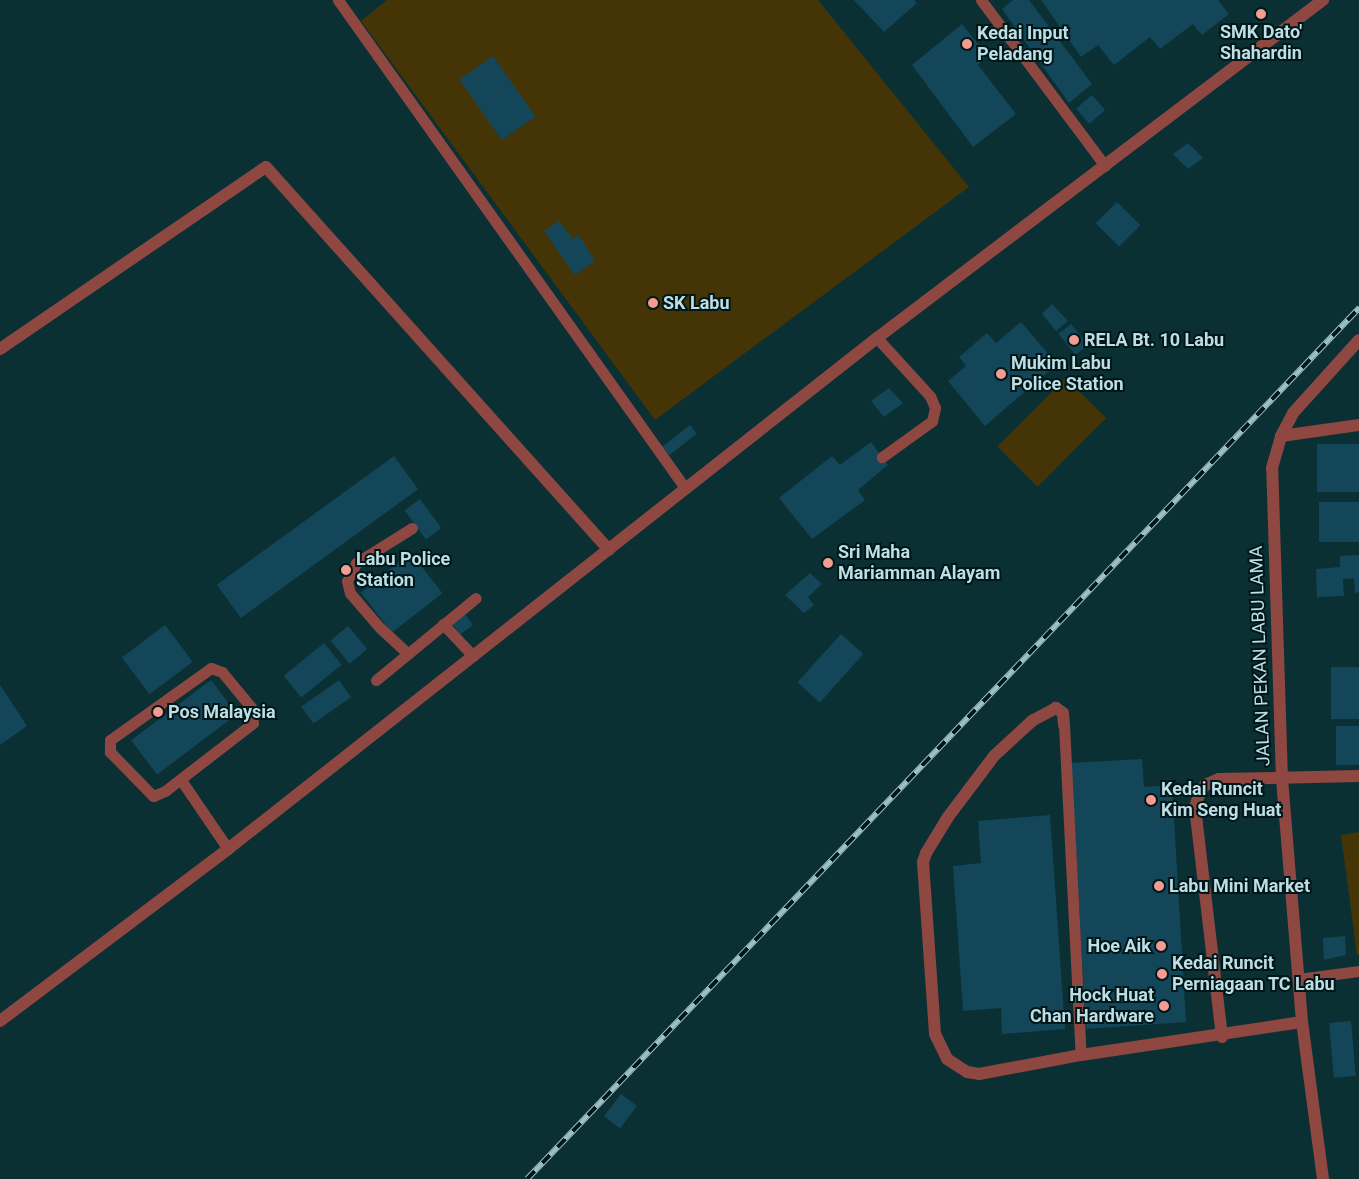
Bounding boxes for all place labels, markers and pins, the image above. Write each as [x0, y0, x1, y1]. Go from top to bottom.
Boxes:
marker: SMK Dato' Shahardin [1255, 8, 1267, 20]
place label: SMK Dato' Shahardin [1220, 22, 1302, 64]
place label: Kedai Input Peladang [977, 23, 1069, 66]
marker: Kedai Input Peladang [961, 38, 973, 50]
place label: SK Labu [663, 292, 730, 314]
marker: SK Labu [647, 297, 659, 309]
place label: RELA Bt. 10 Labu [1084, 329, 1224, 351]
marker: RELA Bt. 10 Labu [1068, 334, 1080, 346]
place label: Mukim Labu Police Station [1011, 353, 1124, 396]
marker: Mukim Labu Police Station [995, 368, 1007, 380]
place label: Sri Maha Mariamman Alayam [838, 542, 1000, 584]
place label: Labu Police Station [356, 549, 450, 592]
marker: Sri Maha Mariamman Alayam [822, 557, 834, 569]
marker: Labu Police Station [340, 564, 352, 576]
place label: Pos Malaysia [168, 701, 276, 723]
marker: Pos Malaysia [152, 706, 164, 718]
place label: Kedai Runcit Kim Seng Huat [1161, 779, 1281, 822]
marker: Kedai Runcit Kim Seng Huat [1145, 794, 1157, 806]
place label: Labu Mini Market [1169, 875, 1310, 897]
marker: Labu Mini Market [1153, 880, 1165, 892]
place label: Hoe Aik [1087, 935, 1151, 957]
marker: Hoe Aik [1155, 940, 1167, 952]
place label: Kedai Runcit Perniagaan TC Labu [1172, 953, 1335, 996]
marker: Kedai Runcit Perniagaan TC Labu [1156, 968, 1168, 980]
place label: Hock Huat Chan Hardware [1030, 985, 1154, 1028]
marker: Hock Huat Chan Hardware [1158, 1000, 1170, 1012]

